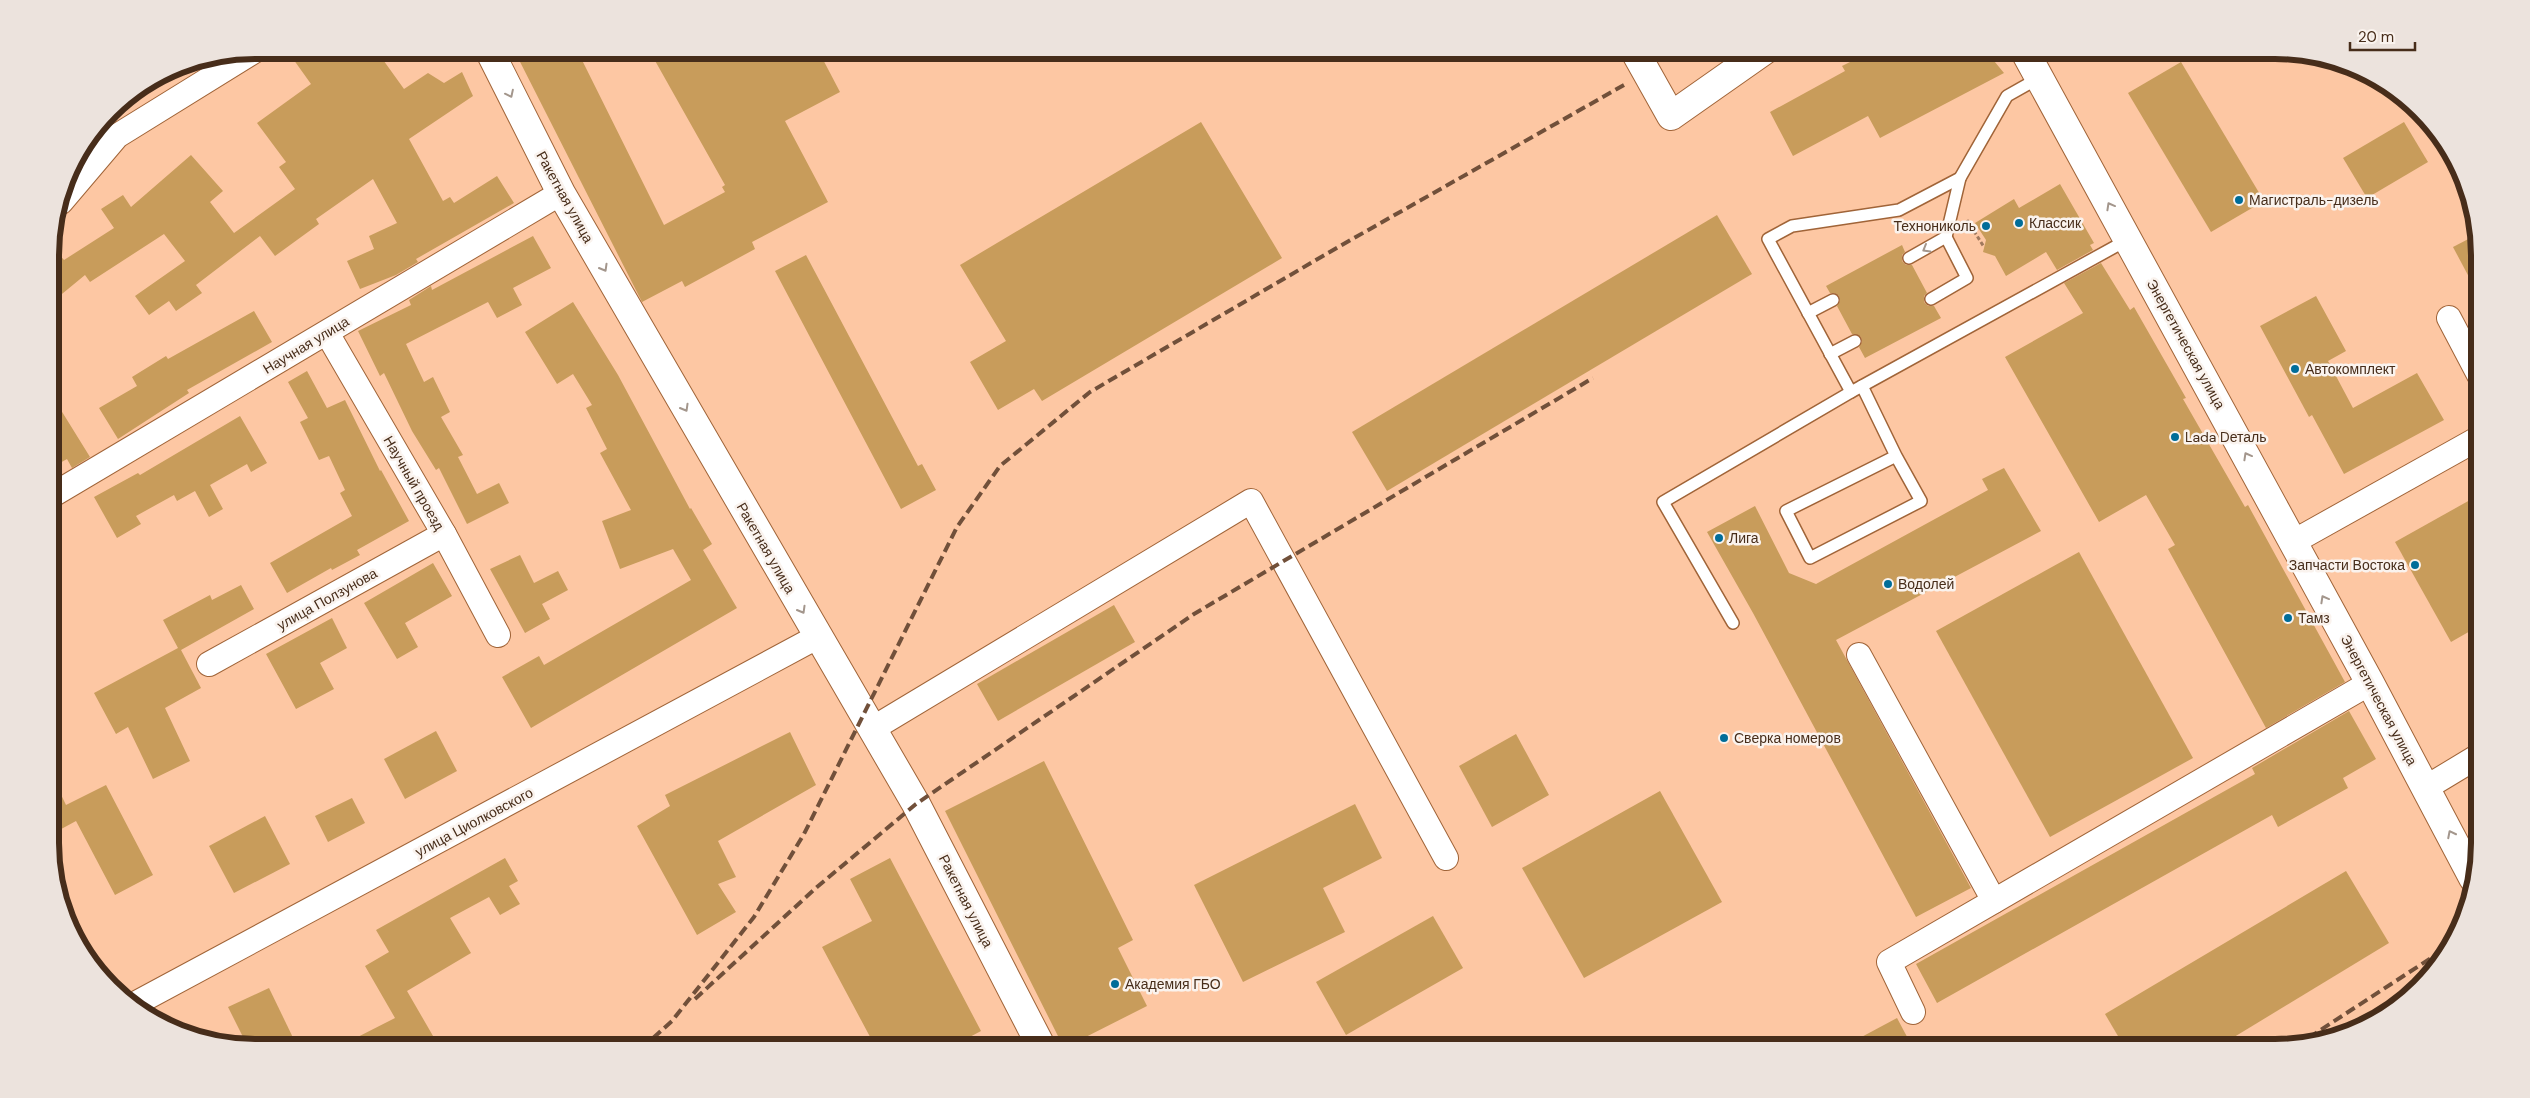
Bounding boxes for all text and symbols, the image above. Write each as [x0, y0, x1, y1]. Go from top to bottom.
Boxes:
scale bar [2350, 20, 2415, 52]
text: 20 m [2358, 27, 2394, 47]
one-way arrow [504, 89, 514, 98]
street label: Ракетная улица [532, 148, 598, 246]
place label: Магистраль-дизель [2249, 191, 2379, 209]
marker: Магистраль-дизель [2233, 194, 2245, 206]
one-way arrow [2107, 202, 2117, 211]
place label: Классик [2029, 214, 2082, 232]
place label: Технониколь [1893, 217, 1976, 235]
marker: Классик [2013, 217, 2025, 229]
marker: Технониколь [1980, 220, 1992, 232]
one-way arrow [1922, 242, 1931, 252]
one-way arrow [598, 262, 608, 271]
street label: Энергетическая улица [2143, 276, 2229, 412]
street label: Научная улица [260, 312, 353, 378]
place label: Автокомплект [2305, 360, 2396, 378]
marker: Автокомплект [2289, 363, 2301, 375]
one-way arrow [679, 403, 689, 412]
place label: Lada Dеталь [2185, 428, 2267, 446]
marker: Lada Dеталь [2169, 431, 2181, 443]
street label: Научный проезд [380, 432, 448, 534]
one-way arrow [2243, 452, 2253, 461]
street label: Ракетная улица [733, 499, 799, 597]
place label: Лига [1729, 529, 1759, 547]
marker: Лига [1713, 532, 1725, 544]
place label: Запчасти Востока [2289, 556, 2405, 574]
marker: Запчасти Востока [2409, 559, 2421, 571]
street label: улица Ползунова [274, 564, 380, 634]
place label: Водолей [1898, 575, 1954, 593]
marker: Водолей [1882, 578, 1894, 590]
one-way arrow [2320, 595, 2330, 604]
one-way arrow [795, 604, 805, 613]
place label: Тамз [2298, 609, 2330, 627]
marker: Тамз [2282, 612, 2294, 624]
street label: Энергетическая улица [2337, 631, 2421, 769]
place label: Сверка номеров [1734, 729, 1841, 747]
marker: Сверка номеров [1718, 732, 1730, 744]
street label: улица Циолковского [412, 783, 536, 861]
one-way arrow [2447, 831, 2457, 840]
street label: Ракетная улица [935, 851, 997, 951]
place label: Академия ГБО [1125, 975, 1221, 993]
marker: Академия ГБО [1109, 978, 1121, 990]

